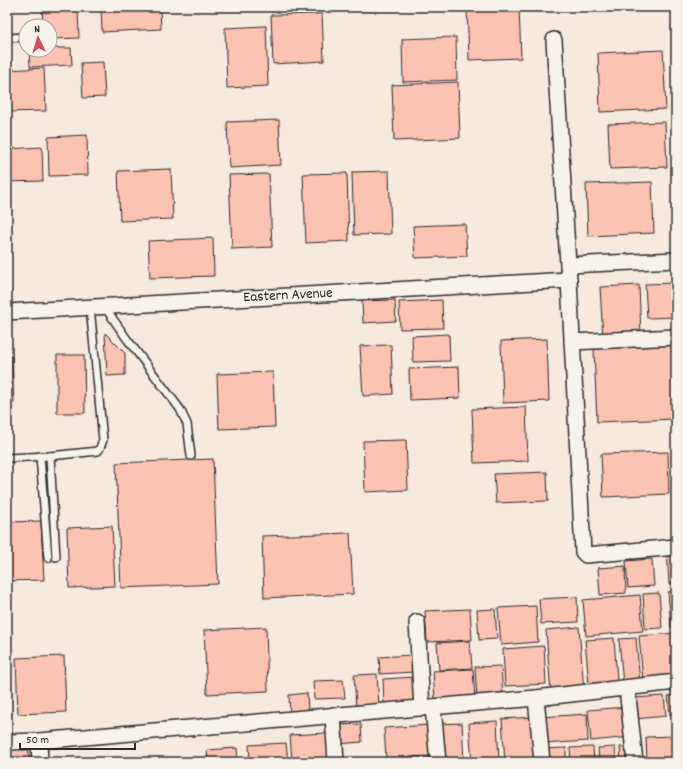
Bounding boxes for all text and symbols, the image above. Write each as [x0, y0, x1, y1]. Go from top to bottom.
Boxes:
north arrow [18, 18, 58, 58]
text: N [34, 22, 41, 38]
street label: Eastern Avenue [243, 283, 334, 309]
scale bar [20, 725, 135, 751]
text: 50 m [26, 732, 49, 749]

